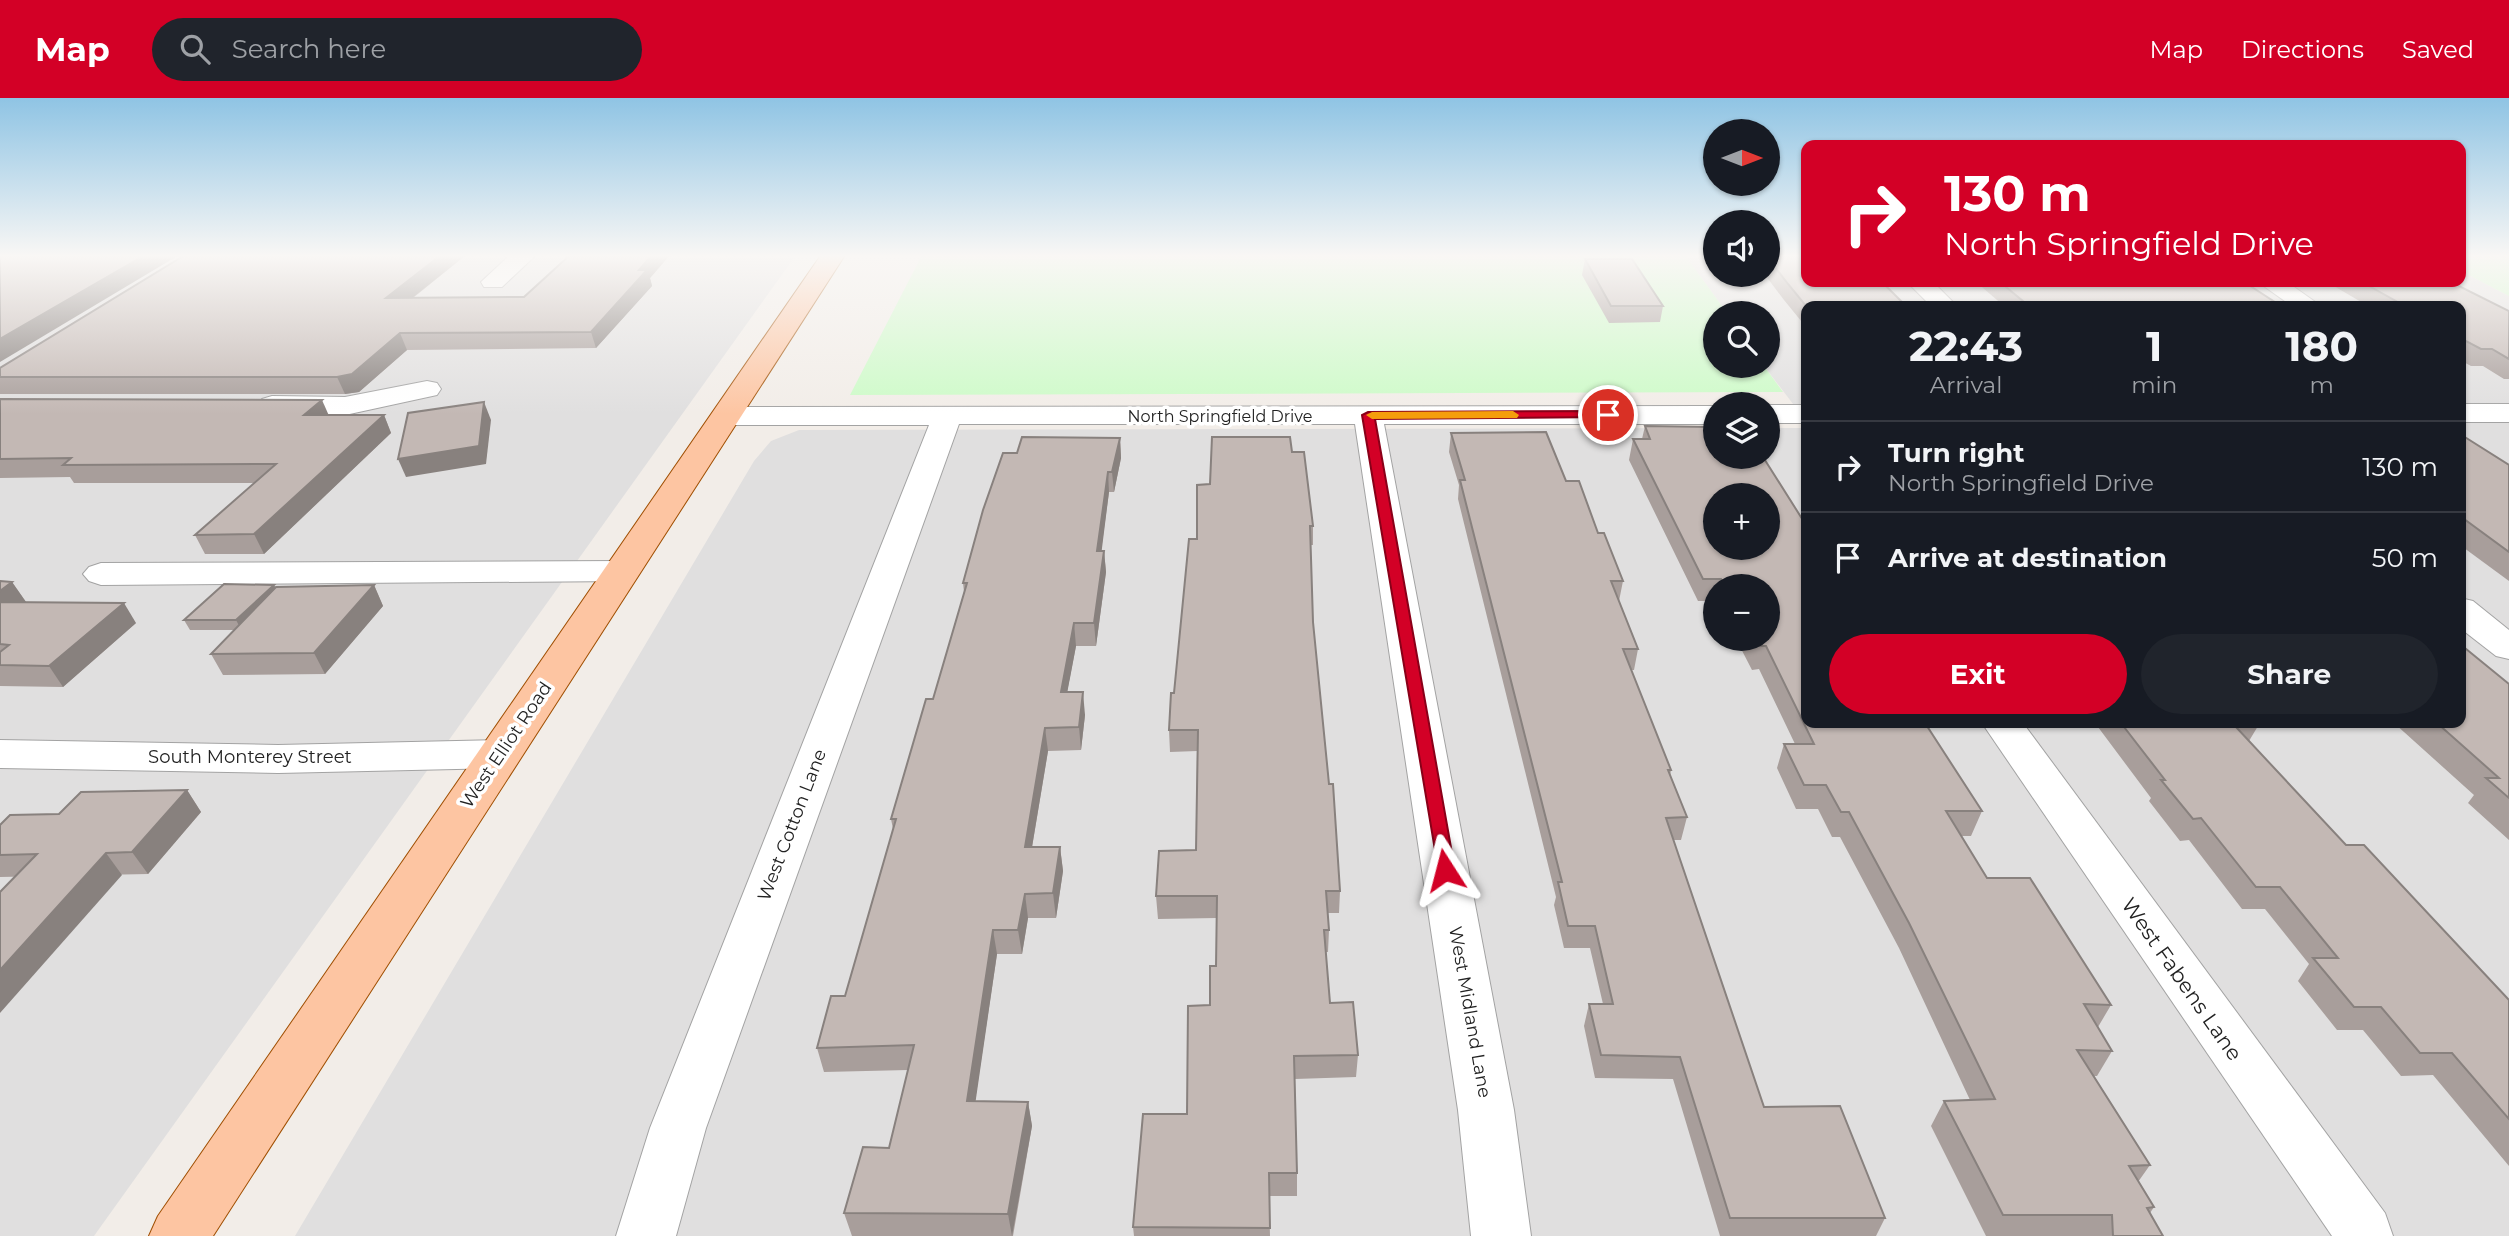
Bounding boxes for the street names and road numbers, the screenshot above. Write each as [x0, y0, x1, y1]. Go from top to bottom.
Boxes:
street label: North Springfield Drive [1128, 407, 1312, 426]
street label: West Elliot Road [456, 678, 556, 812]
street label: South Monterey Street [148, 746, 352, 768]
street label: West Cotton Lane [753, 746, 831, 904]
street label: West Fabens Lane [2116, 893, 2248, 1065]
street label: West Midland Lane [1444, 925, 1496, 1100]

